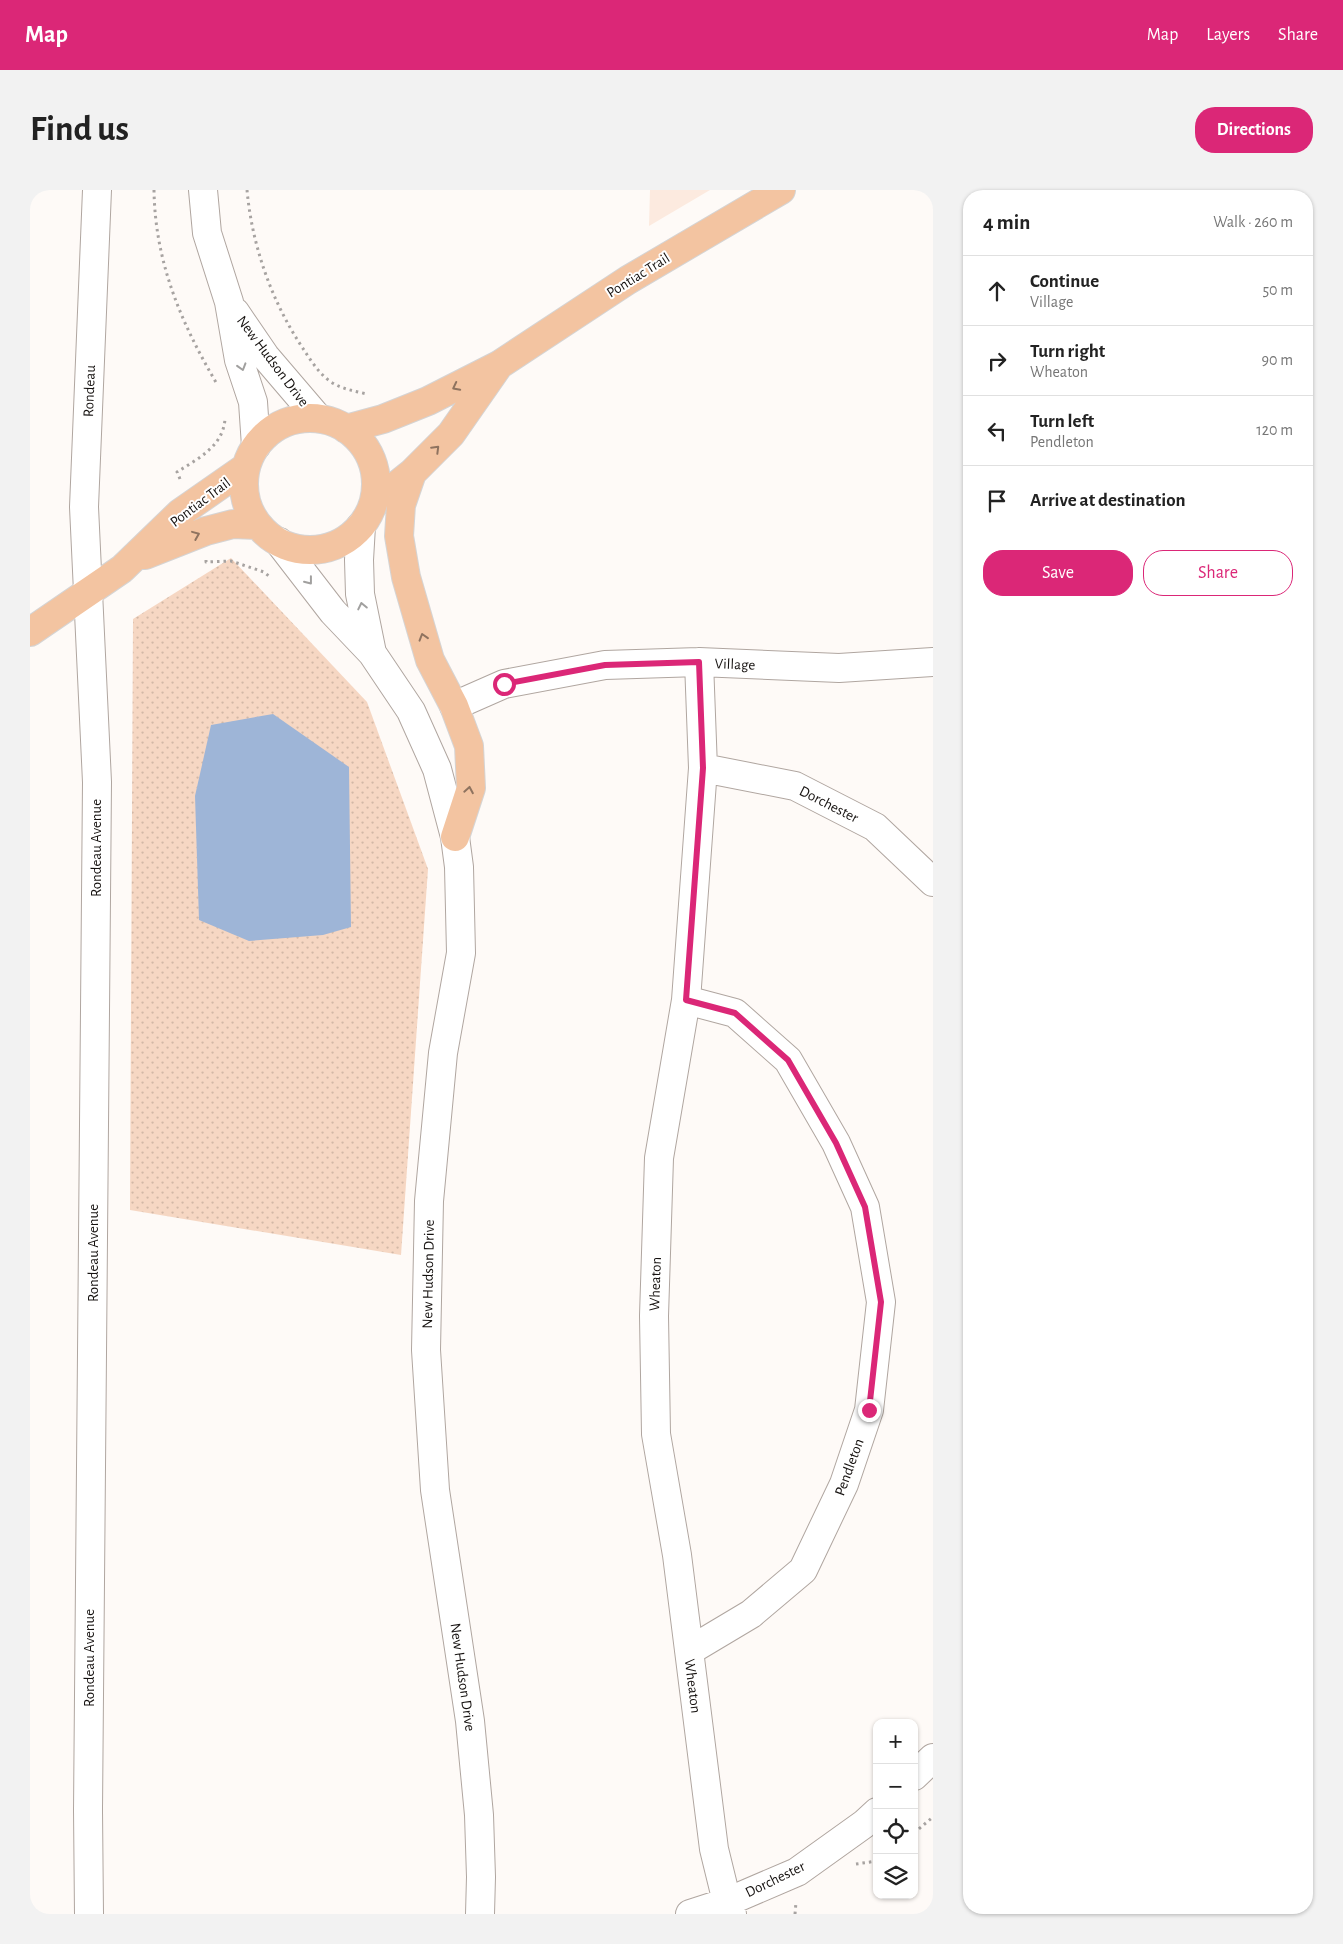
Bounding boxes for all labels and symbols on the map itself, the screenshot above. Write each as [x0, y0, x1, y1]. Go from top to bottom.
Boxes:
street label: Pontiac Trail [604, 250, 672, 301]
street label: New Hudson Drive [234, 313, 311, 409]
one-way arrow [236, 362, 246, 371]
street label: Rondeau [81, 364, 98, 417]
one-way arrow [452, 381, 461, 391]
one-way arrow [430, 445, 439, 454]
street label: Pontiac Trail [167, 475, 233, 530]
one-way arrow [191, 531, 199, 541]
one-way arrow [303, 575, 311, 584]
one-way arrow [357, 601, 368, 610]
one-way arrow [419, 634, 429, 642]
street label: Village [714, 656, 756, 673]
route start [493, 673, 516, 696]
street label: Dorchester [797, 783, 861, 826]
one-way arrow [463, 786, 474, 795]
street label: Rondeau Avenue [89, 799, 104, 897]
street label: Rondeau Avenue [86, 1204, 101, 1302]
street label: New Hudson Drive [420, 1219, 437, 1329]
street label: Wheaton [647, 1257, 664, 1311]
route end [858, 1399, 881, 1422]
street label: Pendleton [832, 1437, 867, 1498]
street label: Rondeau Avenue [82, 1609, 97, 1707]
street label: New Hudson Drive [447, 1622, 478, 1732]
street label: Wheaton [682, 1658, 703, 1714]
street label: Dorchester [743, 1859, 807, 1900]

